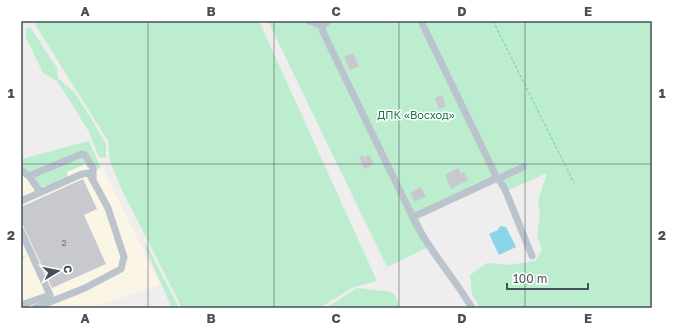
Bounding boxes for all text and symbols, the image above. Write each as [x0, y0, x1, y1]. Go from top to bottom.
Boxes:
text: A [80, 3, 90, 19]
text: B [206, 3, 216, 19]
text: C [331, 3, 341, 19]
text: D [457, 3, 467, 19]
text: E [584, 3, 592, 19]
text: 1 [8, 85, 15, 101]
text: 1 [659, 85, 666, 101]
park label: ДПК «Восход» [377, 108, 455, 121]
text: 2 [7, 227, 15, 243]
text: 2 [658, 227, 666, 243]
house number: 2 [61, 237, 67, 248]
north arrow [38, 251, 78, 291]
text: С [61, 264, 75, 274]
scale bar [507, 265, 588, 291]
text: 100 m [513, 271, 547, 286]
text: A [80, 310, 90, 326]
text: B [206, 310, 216, 326]
text: C [331, 310, 341, 326]
text: D [457, 310, 467, 326]
text: E [584, 310, 592, 326]

